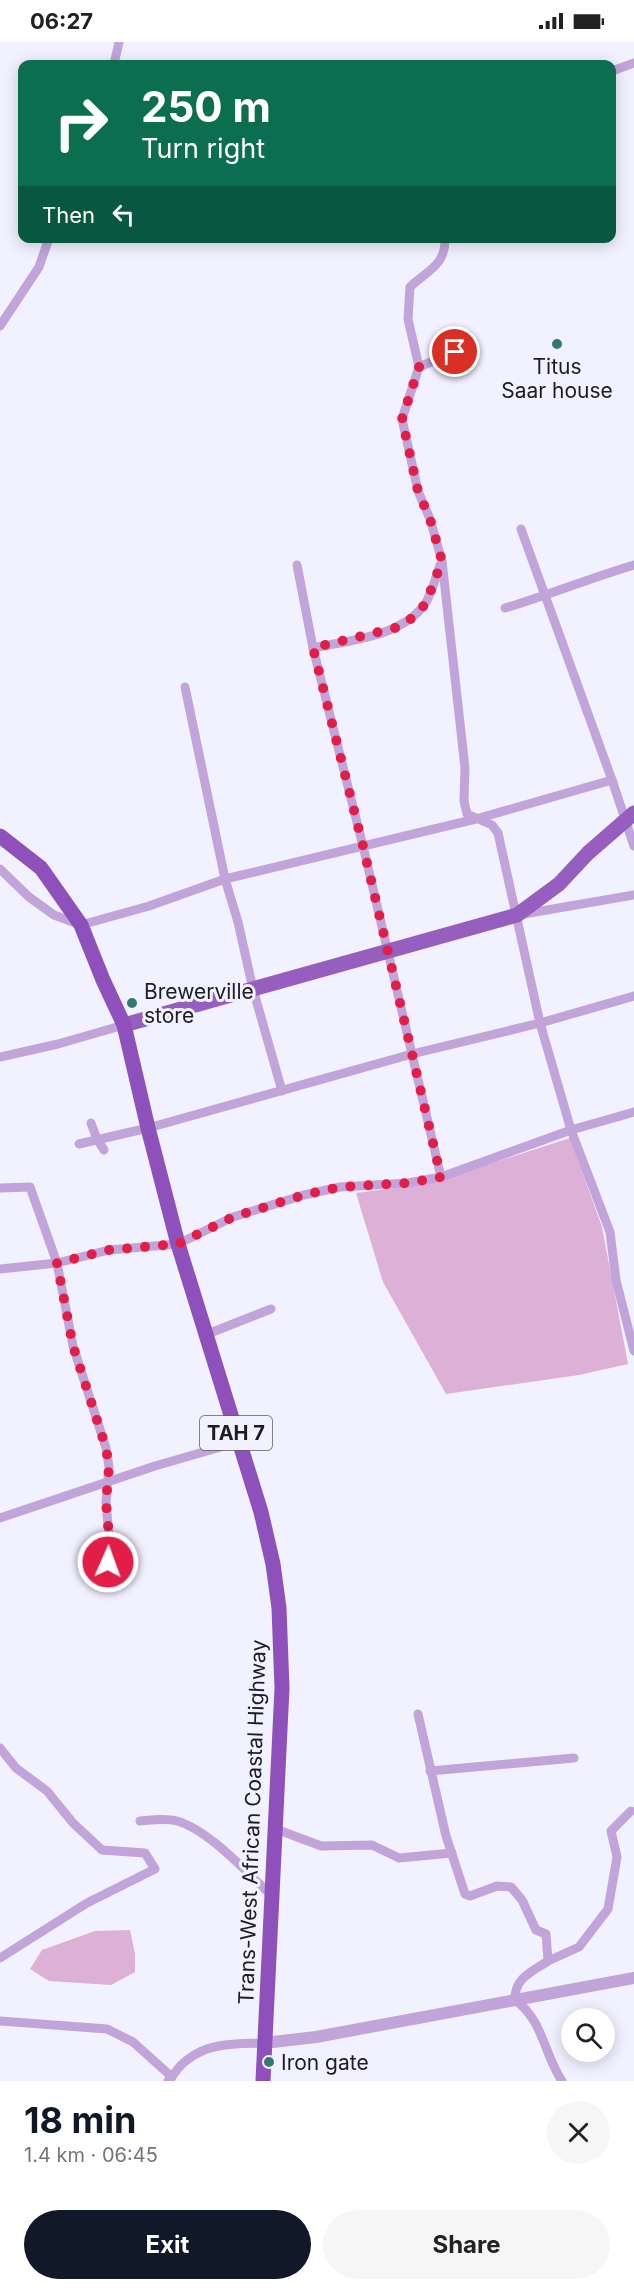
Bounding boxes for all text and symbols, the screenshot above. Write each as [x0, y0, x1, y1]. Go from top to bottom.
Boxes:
text: 06:27 [30, 8, 93, 34]
text: 250 m [141, 81, 271, 132]
icon: right [42, 84, 120, 162]
text: Turn right [141, 132, 265, 165]
icon: left [107, 198, 140, 231]
text: Then [42, 202, 95, 228]
pin [429, 326, 480, 377]
icon: arrive [438, 335, 471, 368]
marker: Titus Saar house [550, 337, 564, 351]
place label: Titus Saar house [501, 354, 613, 403]
place label: Brewerville store [144, 979, 254, 1028]
marker: Brewerville store [125, 996, 139, 1010]
road number: TAH 7 [200, 1416, 272, 1450]
position arrow [76, 1530, 140, 1594]
street label: Trans-West African Coastal Highway [233, 1639, 271, 2005]
map controls [561, 2008, 615, 2062]
button: search [561, 2008, 615, 2062]
place label: Iron gate [281, 2050, 369, 2075]
marker: Iron gate [262, 2055, 276, 2069]
text: 18 min [24, 2098, 137, 2142]
button: close [547, 2101, 610, 2164]
text: 1.4 km · 06:45 [24, 2143, 158, 2167]
button: Exit [24, 2210, 311, 2279]
button: Share [323, 2210, 610, 2279]

